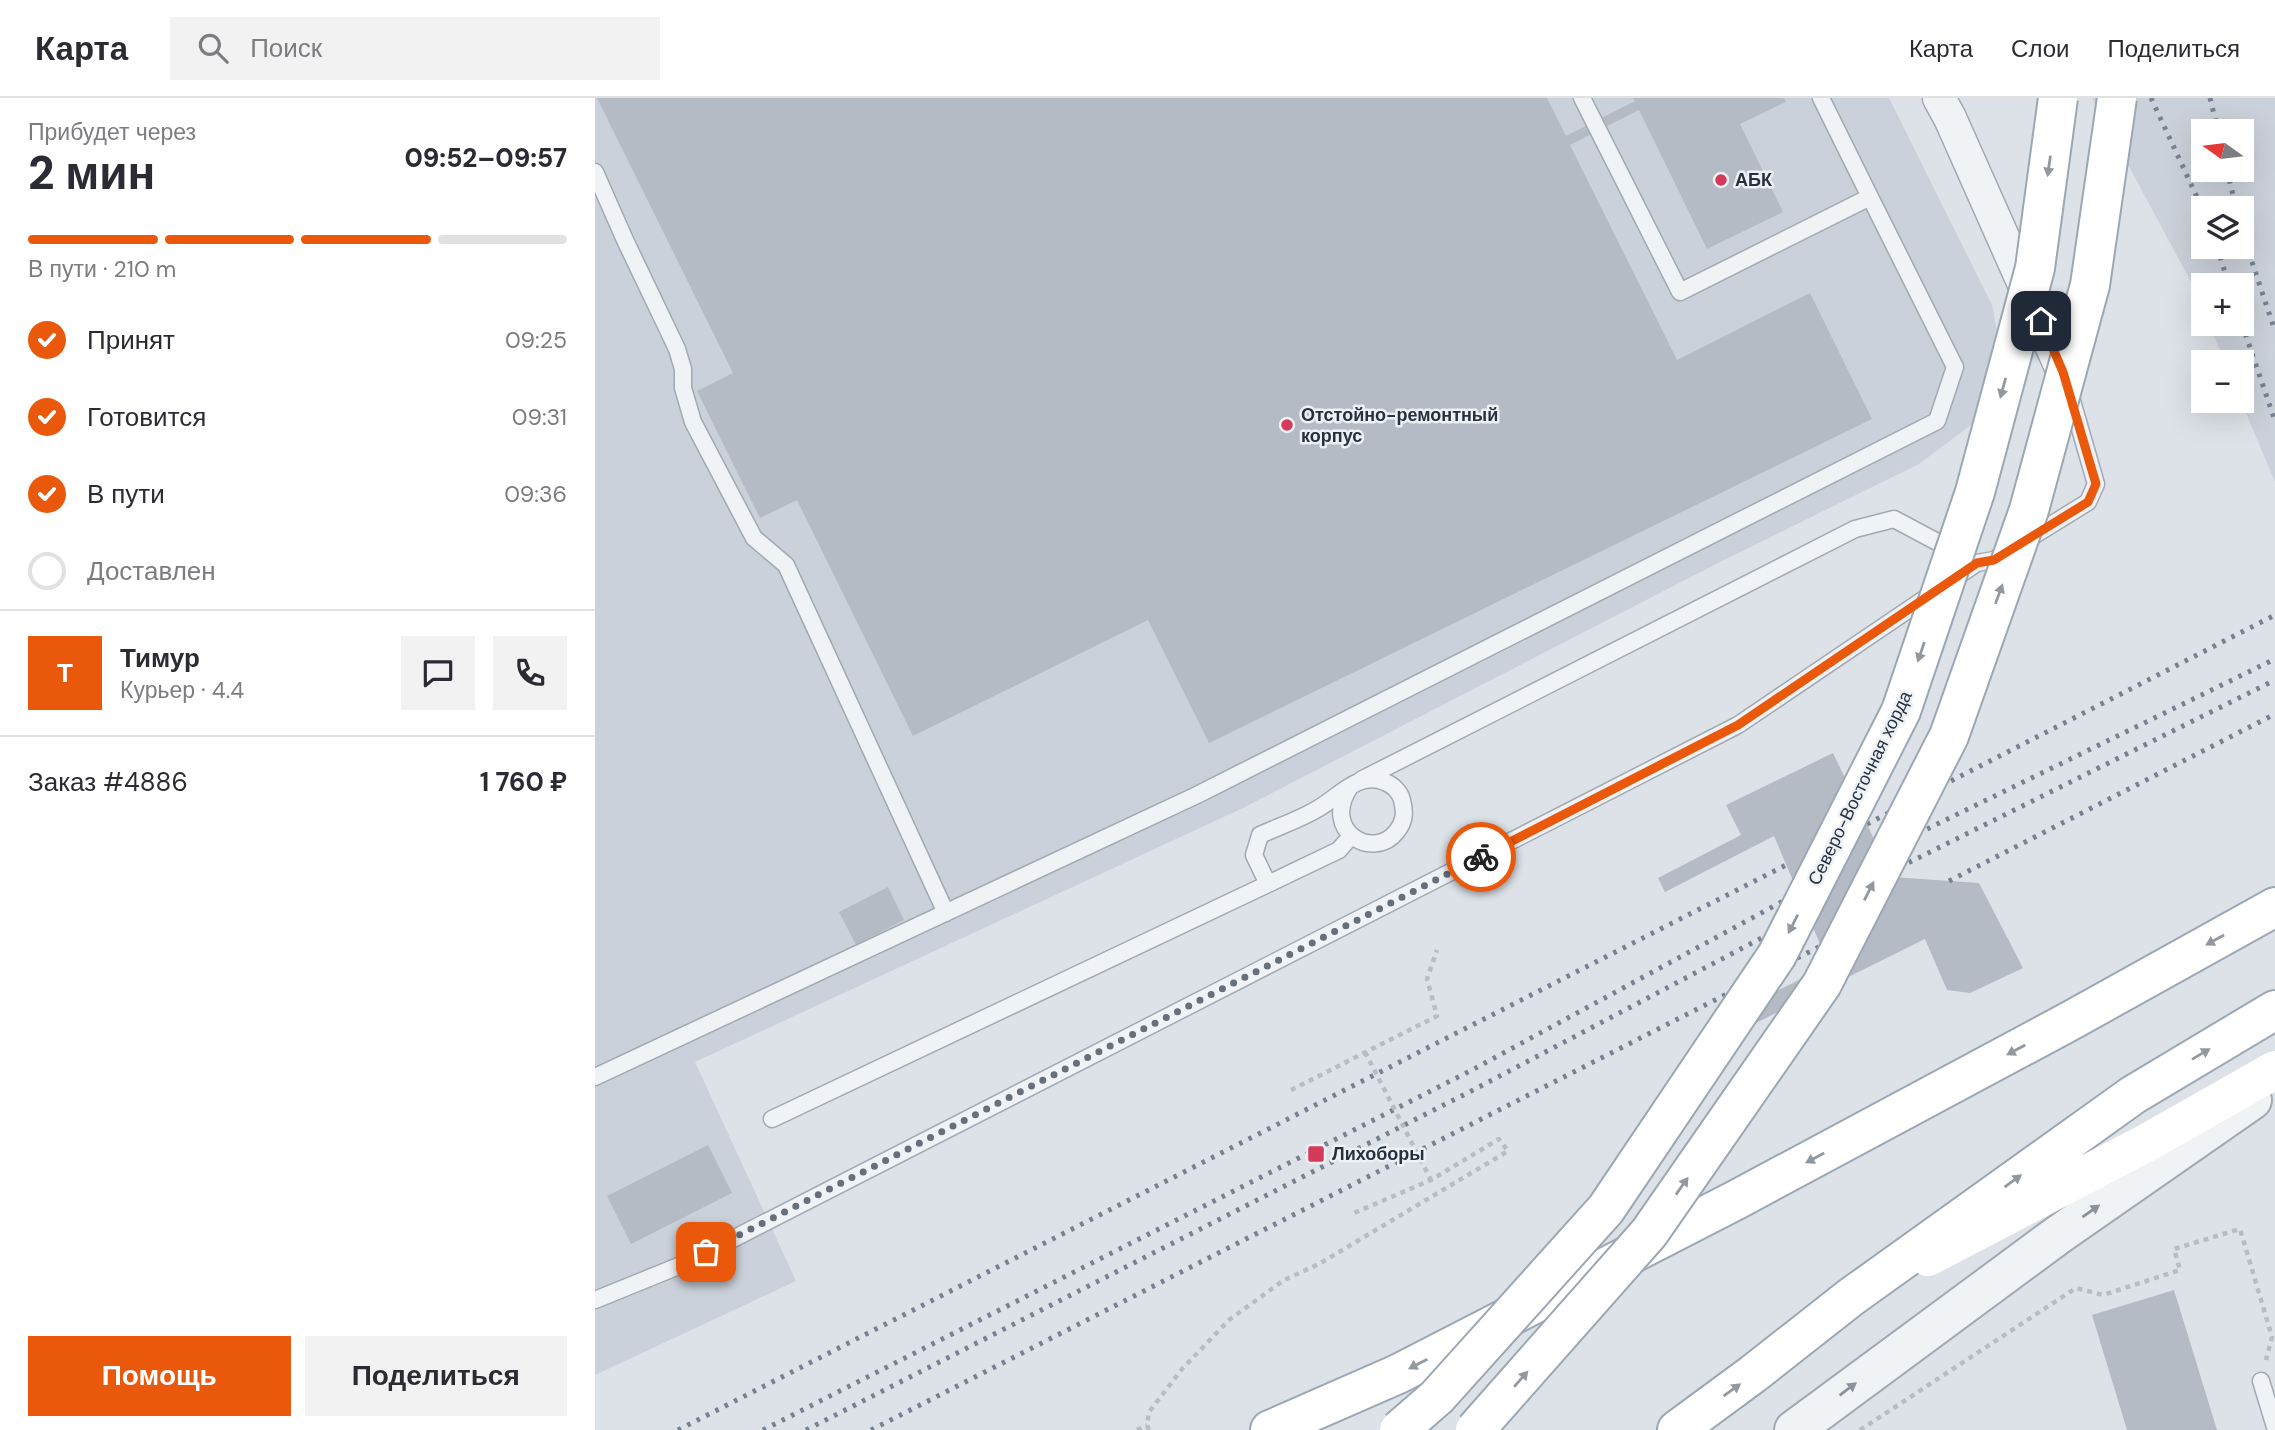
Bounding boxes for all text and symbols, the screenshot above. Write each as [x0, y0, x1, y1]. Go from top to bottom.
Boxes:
search box [170, 17, 660, 80]
text: Карта [35, 27, 128, 70]
icon: search [194, 29, 232, 67]
text: Поиск [250, 31, 322, 65]
text: Карта [1909, 33, 1973, 64]
text: Слои [2011, 33, 2069, 64]
text: Поделиться [2107, 33, 2240, 64]
text: Прибудет через [28, 117, 196, 147]
north arrow [2191, 119, 2254, 182]
map controls [2191, 119, 2254, 413]
text: 09:52–09:57 [405, 141, 567, 175]
text: 2 мин [28, 143, 155, 203]
one-way arrow [2043, 155, 2054, 177]
place label: АБК [1735, 168, 1773, 192]
marker: АБК [1713, 172, 1729, 188]
button: layers [2191, 196, 2254, 259]
text: В пути · 210 m [28, 254, 176, 284]
button: + [2191, 273, 2254, 336]
pin [2011, 291, 2071, 351]
icon: home [2022, 302, 2060, 340]
icon: check [28, 321, 66, 359]
text: Принят [87, 323, 175, 357]
text: 09:25 [505, 325, 567, 355]
button: − [2191, 350, 2254, 413]
one-way arrow [1997, 377, 2008, 399]
icon: check [28, 398, 66, 436]
text: Готовится [87, 400, 206, 434]
text: 09:31 [512, 402, 567, 432]
place label: Отстойно-ремонтный корпус [1301, 403, 1498, 448]
marker: Отстойно-ремонтный корпус [1279, 417, 1295, 433]
icon: check [28, 475, 66, 513]
text: В пути [87, 477, 165, 511]
text: 09:36 [504, 479, 567, 509]
text: Доставлен [87, 554, 216, 588]
one-way arrow [1994, 583, 2005, 604]
button: chat [401, 636, 475, 710]
button: phone [493, 636, 567, 710]
text: Тимур [120, 641, 200, 675]
one-way arrow [1915, 641, 1926, 662]
text: Т [57, 656, 73, 690]
text: Курьер · 4.4 [120, 675, 244, 705]
street label: Северо-Восточная хорда [1802, 686, 1918, 889]
text: Заказ #4886 [28, 765, 188, 799]
text: 1 760 ₽ [480, 765, 567, 799]
courier [1446, 822, 1516, 892]
icon: bike [1462, 838, 1500, 876]
one-way arrow [1863, 881, 1875, 901]
one-way arrow [1787, 914, 1799, 934]
one-way arrow [2206, 934, 2225, 946]
one-way arrow [2006, 1044, 2026, 1056]
one-way arrow [2192, 1048, 2211, 1060]
place label: Лихоборы [1332, 1142, 1425, 1166]
marker: Лихоборы [1306, 1144, 1326, 1164]
one-way arrow [1805, 1151, 1825, 1163]
one-way arrow [2004, 1174, 2022, 1188]
one-way arrow [1675, 1176, 1688, 1196]
one-way arrow [2082, 1204, 2100, 1218]
pin [676, 1222, 736, 1282]
icon: bag [687, 1233, 725, 1271]
button: Помощь [28, 1336, 291, 1416]
button: Поделиться [305, 1336, 567, 1416]
one-way arrow [1408, 1358, 1428, 1369]
one-way arrow [1512, 1371, 1528, 1388]
one-way arrow [1839, 1382, 1857, 1397]
one-way arrow [1723, 1383, 1741, 1397]

